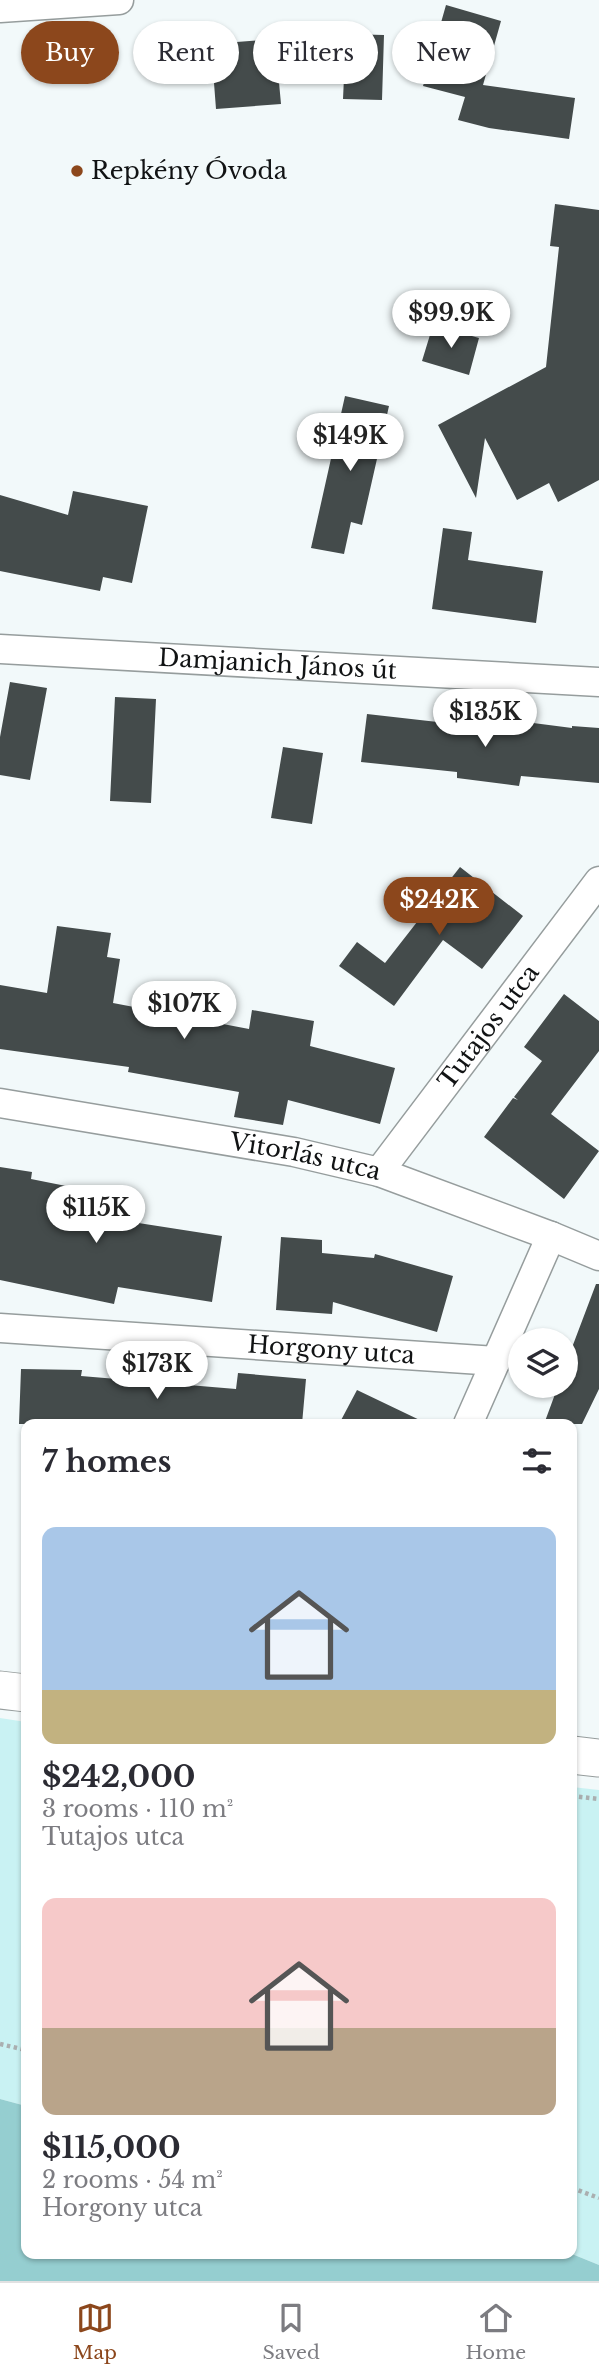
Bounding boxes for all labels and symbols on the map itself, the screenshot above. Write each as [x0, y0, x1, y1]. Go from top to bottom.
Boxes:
place label: Repkény Óvoda [91, 156, 288, 185]
marker: Repkény Óvoda [69, 163, 85, 179]
pin: $99.9K [394, 290, 508, 350]
pin: $149K [301, 414, 399, 473]
street label: Damjanich János út [158, 643, 398, 685]
pin: $135K [436, 690, 534, 749]
pin: $242K [390, 878, 488, 937]
street label: Tutajos utca [432, 958, 545, 1094]
pin: $107K [135, 982, 233, 1041]
street label: Vitorlás utca [227, 1126, 384, 1186]
pin: $115K [47, 1186, 145, 1245]
street label: Horgony utca [247, 1330, 417, 1370]
pin: $173K [108, 1342, 206, 1401]

